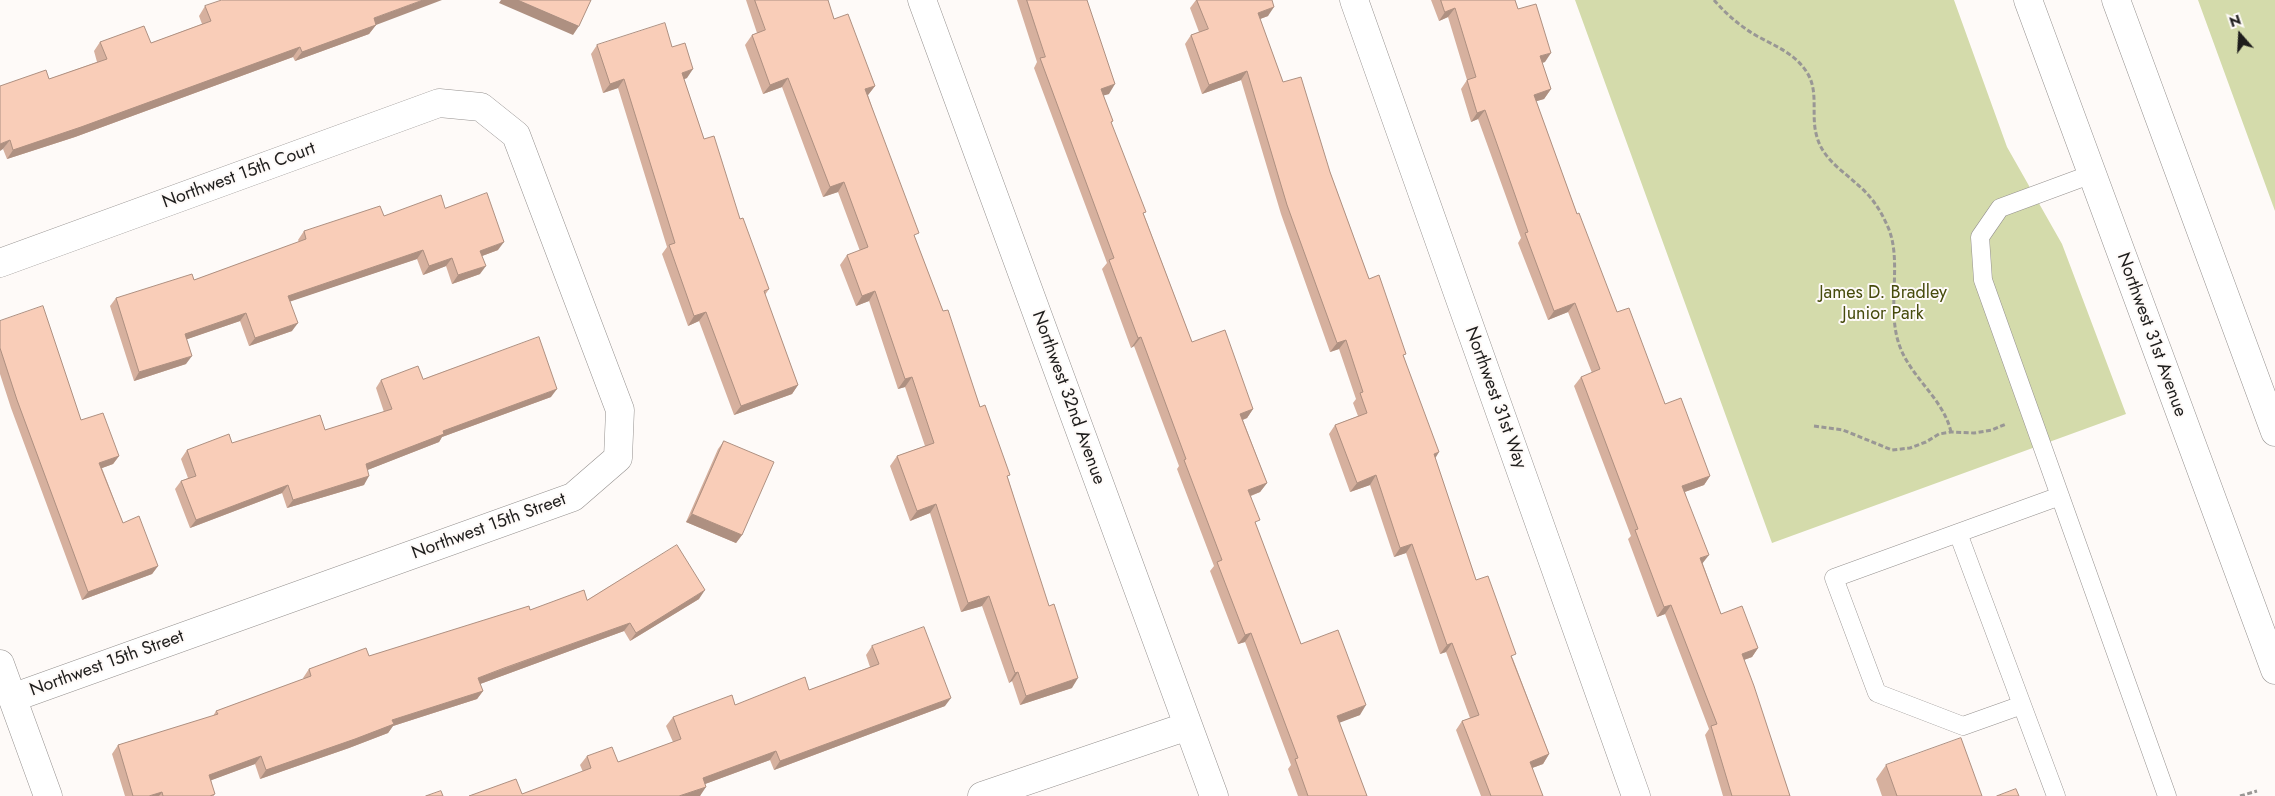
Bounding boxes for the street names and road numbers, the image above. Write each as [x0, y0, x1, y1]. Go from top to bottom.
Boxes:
street label: Northwest 15th Court [159, 138, 319, 214]
street label: Northwest 31st Avenue [2111, 250, 2191, 420]
street label: Northwest 32nd Avenue [1027, 308, 1109, 488]
street label: Northwest 31st Way [1459, 324, 1531, 472]
street label: Northwest 15th Street [409, 489, 569, 565]
street label: Northwest 15th Street [27, 626, 187, 702]

